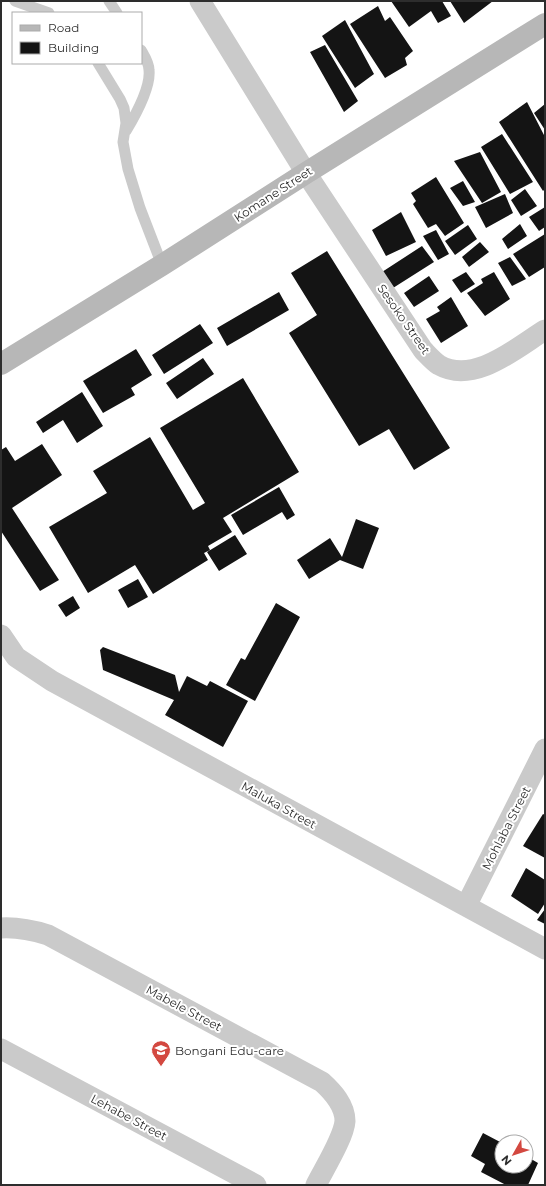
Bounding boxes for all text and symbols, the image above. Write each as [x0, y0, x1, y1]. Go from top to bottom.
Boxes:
legend [12, 12, 142, 64]
text: Road [48, 20, 79, 35]
text: Building [48, 40, 99, 55]
street label: Komane Street [231, 163, 315, 225]
street label: Sesoko Street [374, 281, 434, 357]
street label: Maluka Street [239, 778, 319, 832]
street label: Mohlaba Street [478, 783, 534, 872]
street label: Mabele Street [143, 982, 225, 1034]
school or university icon: Bongani Edu-care [150, 1039, 172, 1067]
place label: Bongani Edu-care [175, 1043, 284, 1058]
street label: Lehabe Street [88, 1091, 170, 1143]
north arrow [494, 1134, 534, 1174]
text: N [498, 1152, 514, 1168]

